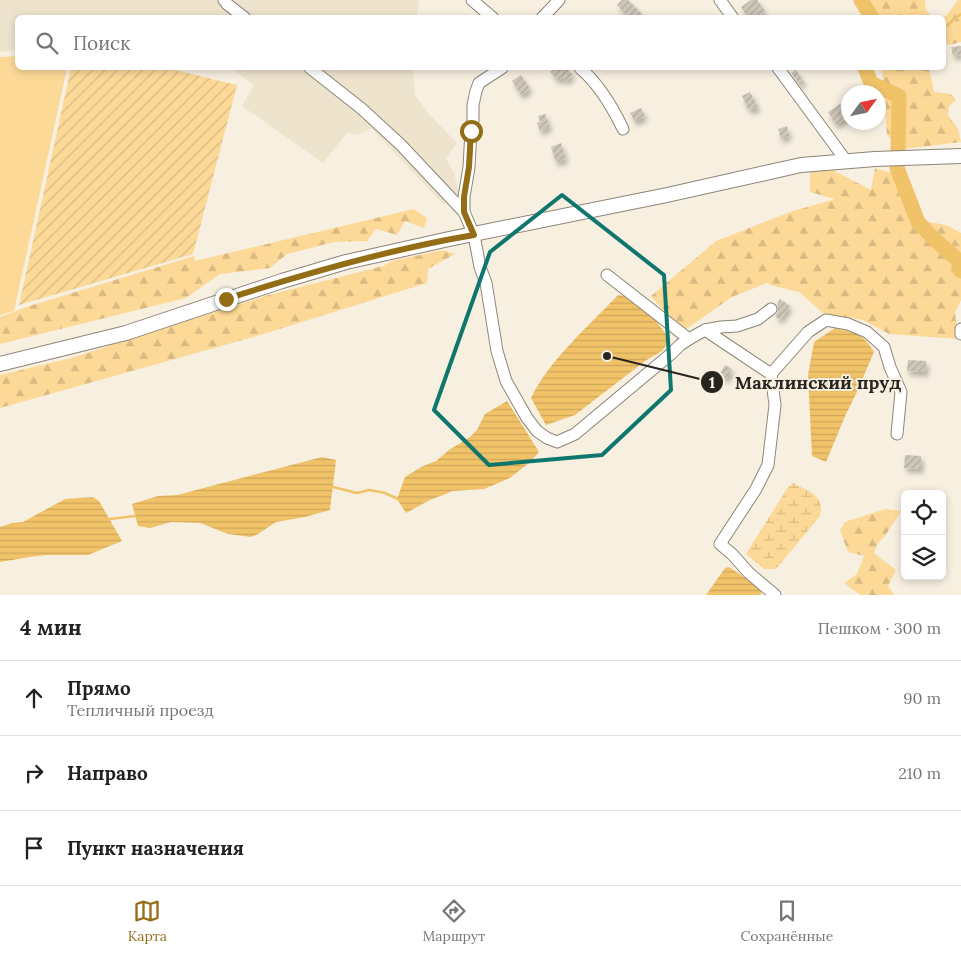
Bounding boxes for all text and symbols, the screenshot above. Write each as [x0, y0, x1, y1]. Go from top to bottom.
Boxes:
search box [15, 15, 946, 70]
icon: search [33, 29, 61, 57]
text: Поиск [73, 31, 130, 55]
north arrow [841, 85, 886, 130]
route start [460, 120, 483, 143]
route end [215, 288, 238, 311]
callout: Маклинский пруд [700, 366, 911, 399]
text: Маклинский пруд [735, 371, 901, 394]
text: 1 [709, 373, 715, 392]
map controls [901, 490, 946, 580]
button: locate [901, 490, 946, 535]
button: layers [901, 535, 946, 580]
text: 4 мин [20, 614, 82, 641]
text: Пешком · 300 m [818, 618, 941, 638]
text: Прямо [67, 676, 131, 700]
icon: ahead [20, 684, 48, 712]
text: 90 m [903, 688, 941, 708]
text: Тепличный проезд [67, 700, 214, 720]
icon: right [20, 759, 48, 787]
text: Направо [67, 761, 148, 785]
text: 210 m [898, 763, 941, 783]
icon: arrive [20, 834, 48, 862]
text: Пункт назначения [67, 836, 244, 860]
tab: Карта [128, 897, 167, 945]
tab: Маршрут [422, 897, 485, 945]
tab: Сохранённые [741, 897, 833, 945]

